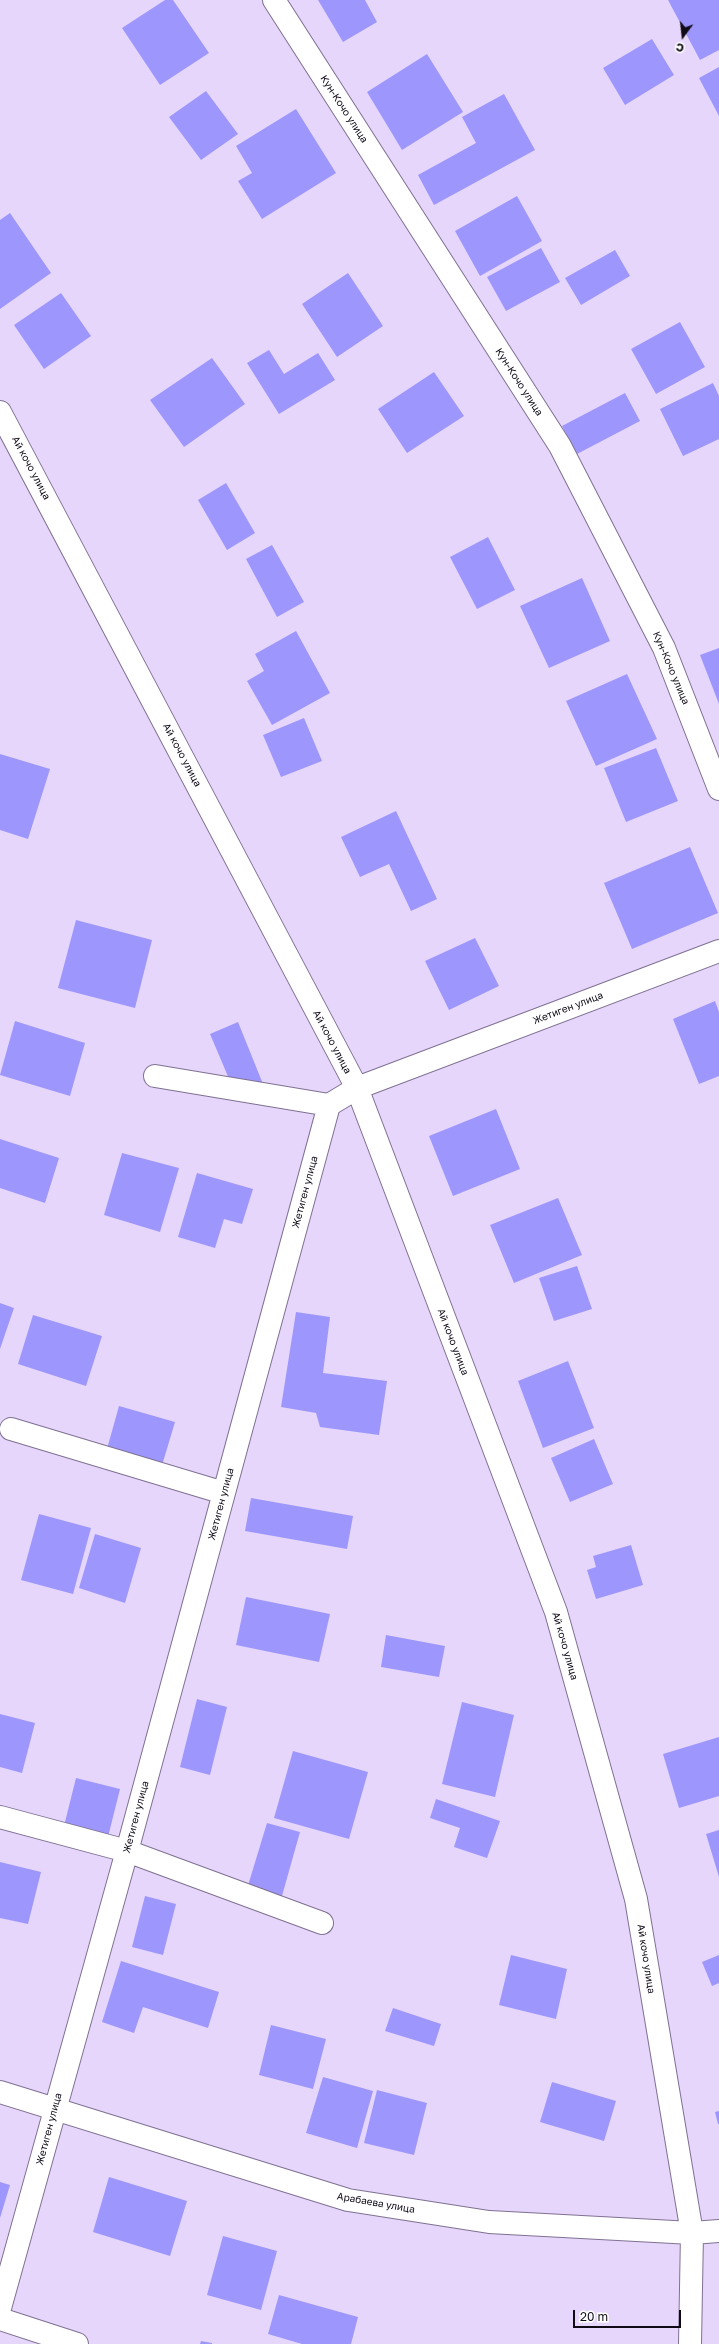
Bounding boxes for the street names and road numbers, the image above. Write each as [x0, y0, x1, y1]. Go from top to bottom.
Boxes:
street label: Кун-Кочо улица [318, 73, 370, 145]
street label: Кун-Кочо улица [493, 346, 545, 418]
street label: Ай кочо улица [9, 434, 53, 502]
street label: Кун-Кочо улица [650, 630, 692, 706]
street label: Ай кочо улица [160, 721, 204, 789]
street label: Жетиген улица [531, 989, 605, 1027]
street label: Ай кочо улица [310, 1008, 354, 1076]
street label: Жетиген улица [290, 1155, 320, 1229]
street label: Ай кочо улица [435, 1307, 471, 1377]
street label: Жетиген улица [206, 1467, 236, 1541]
street label: Ай кочо улица [550, 1611, 580, 1681]
street label: Жетиген улица [121, 1780, 151, 1854]
street label: Ай кочо улица [635, 1923, 657, 1995]
street label: Жетиген улица [34, 2092, 64, 2166]
street label: Арабаева улица [336, 2190, 416, 2216]

